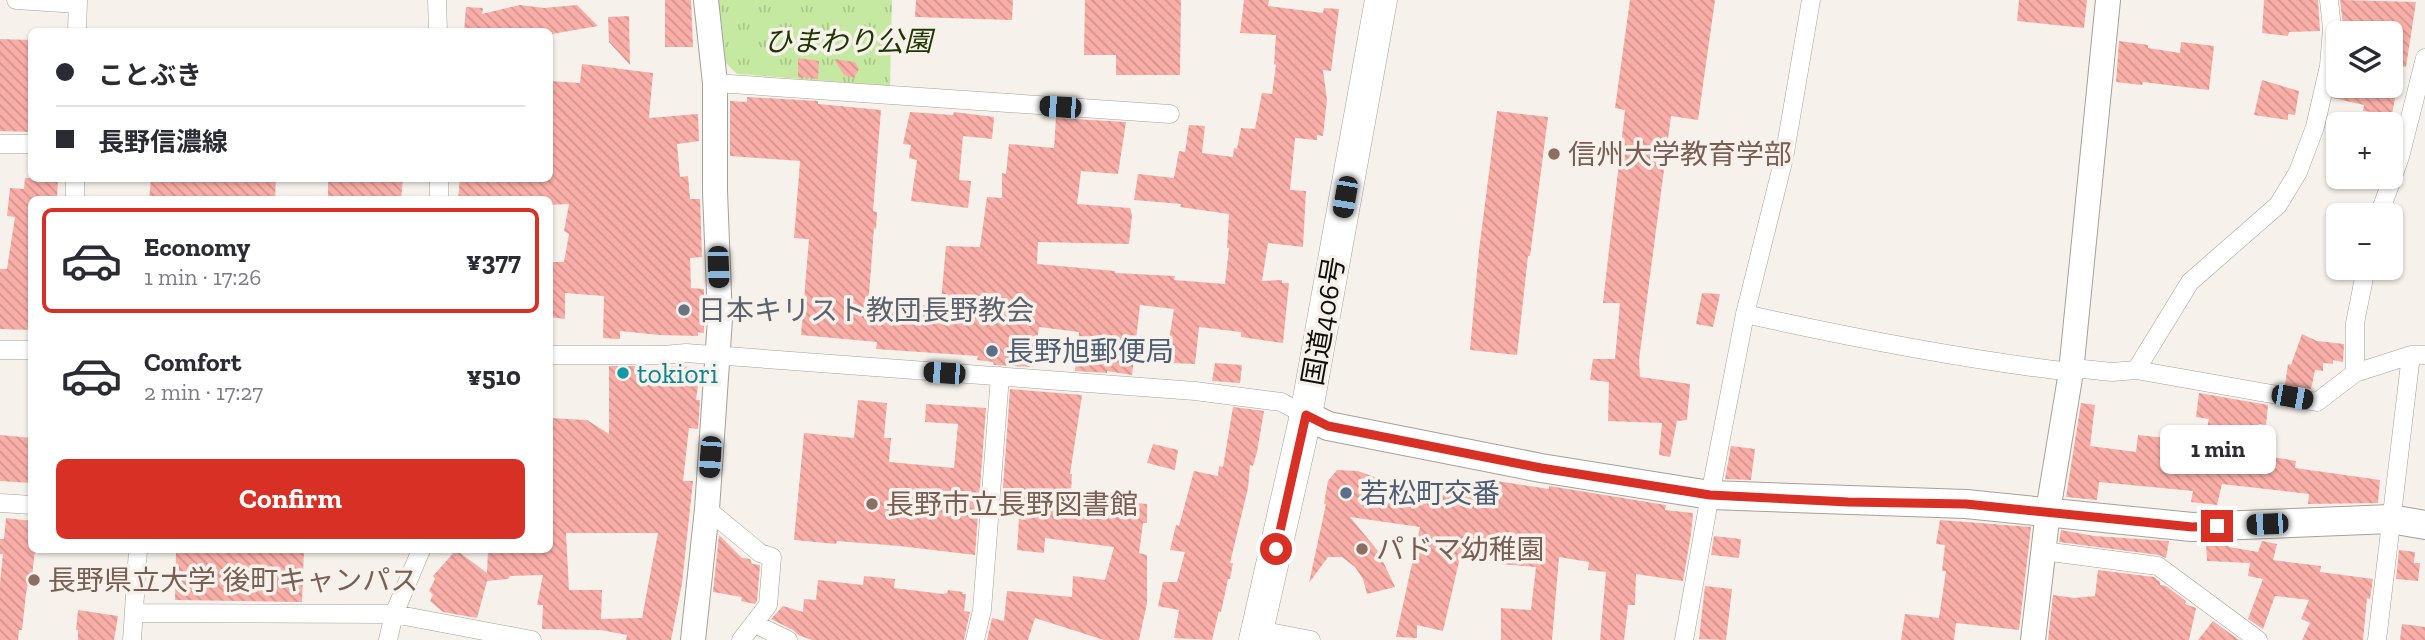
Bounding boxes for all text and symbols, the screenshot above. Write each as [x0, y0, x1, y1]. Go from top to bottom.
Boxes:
map controls [2326, 21, 2403, 280]
button: layers [2326, 21, 2403, 98]
park label: ひまわり公園 [764, 25, 936, 58]
text: ことぶき [98, 59, 202, 91]
car [1039, 95, 1082, 119]
button: + [2326, 112, 2403, 189]
text: 長野信濃線 [98, 126, 228, 158]
place label: 信州大学教育学部 [1568, 138, 1792, 171]
marker: 信州大学教育学部 [1546, 146, 1562, 162]
car [1332, 174, 1359, 220]
button: − [2326, 203, 2403, 280]
icon: car [60, 229, 123, 292]
text: Economy [144, 231, 250, 263]
text: ¥377 [466, 245, 521, 277]
car [707, 246, 730, 288]
street label: 国道406号 [1296, 254, 1351, 388]
text: 1 min · 17:26 [144, 263, 262, 291]
place label: 日本キリスト教団長野教会 [698, 294, 1034, 327]
marker: 日本キリスト教団長野教会 [676, 302, 692, 318]
place label: 長野旭郵便局 [1006, 335, 1174, 368]
marker: 長野旭郵便局 [984, 343, 1000, 359]
icon: car [60, 344, 123, 407]
text: Comfort [144, 346, 241, 378]
place label: tokiori [637, 357, 718, 390]
text: ¥510 [466, 360, 521, 392]
car [923, 361, 966, 385]
marker: tokiori [615, 365, 631, 381]
text: 2 min · 17:27 [144, 378, 263, 406]
car [2270, 383, 2315, 411]
callout: 1 min [2159, 424, 2275, 474]
car [699, 435, 722, 479]
text: 1 min [2191, 435, 2245, 463]
button: Confirm [56, 459, 525, 539]
place label: 若松町交番 [1360, 477, 1500, 510]
marker: 若松町交番 [1338, 485, 1354, 501]
place label: 長野市立長野図書館 [886, 488, 1138, 521]
marker: 長野市立長野図書館 [864, 496, 880, 512]
route end [2201, 510, 2233, 542]
car [2246, 513, 2289, 535]
route start [1260, 533, 1292, 565]
place label: パドマ幼稚園 [1376, 533, 1545, 566]
marker: パドマ幼稚園 [1354, 541, 1370, 557]
place label: 長野県立大学 後町キャンパス [48, 564, 418, 597]
marker: 長野県立大学 後町キャンパス [26, 572, 42, 588]

